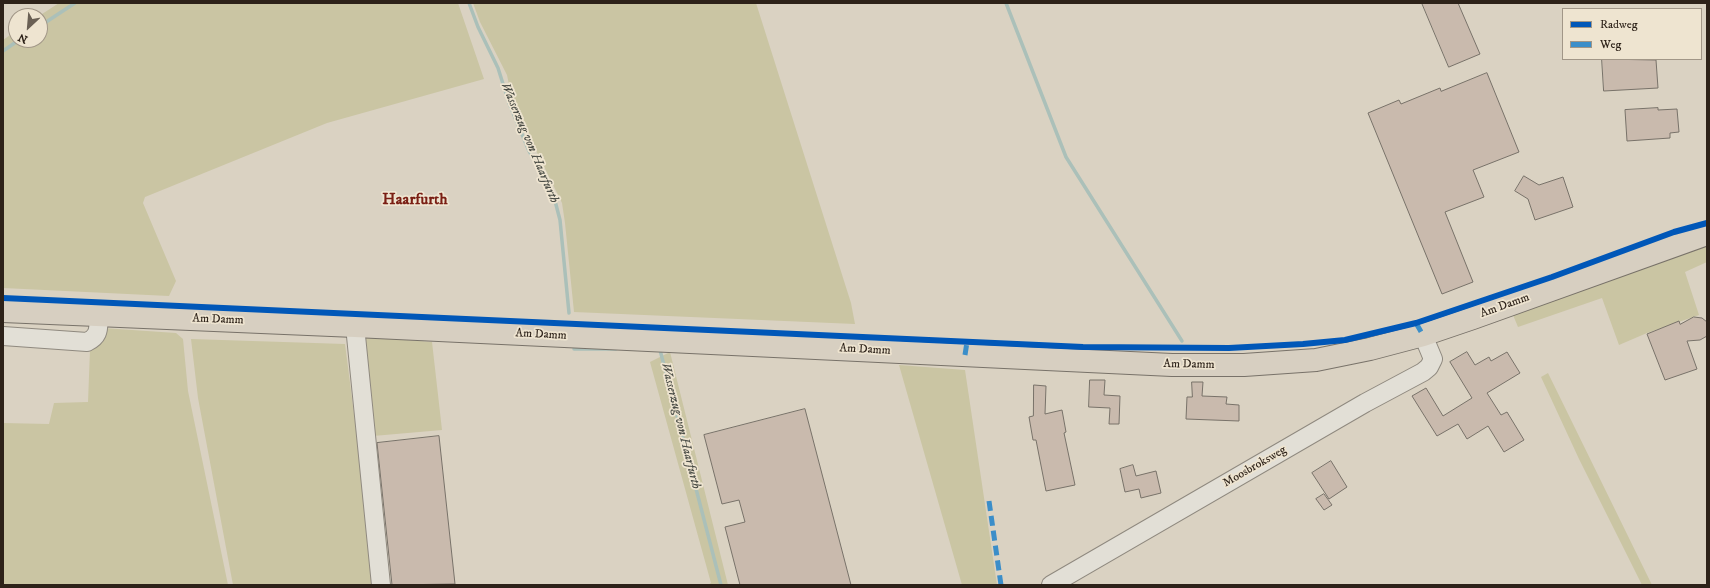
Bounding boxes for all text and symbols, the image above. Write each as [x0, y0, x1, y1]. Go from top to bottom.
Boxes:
north arrow [8, 8, 48, 48]
legend [1562, 8, 1702, 60]
text: Radweg [1600, 17, 1638, 32]
text: N [16, 30, 30, 46]
text: Weg [1600, 37, 1621, 52]
water label: Wasserzug von Haarfurth [497, 80, 561, 206]
district label: Haarfurth [382, 191, 448, 211]
street label: Am Damm [1478, 290, 1532, 322]
street label: Am Damm [192, 312, 244, 328]
street label: Am Damm [515, 326, 567, 344]
street label: Am Damm [839, 341, 891, 359]
street label: Am Damm [1163, 357, 1215, 373]
water label: Wasserzug von Haarfurth [657, 361, 703, 491]
street label: Moosbroksweg [1221, 443, 1289, 491]

